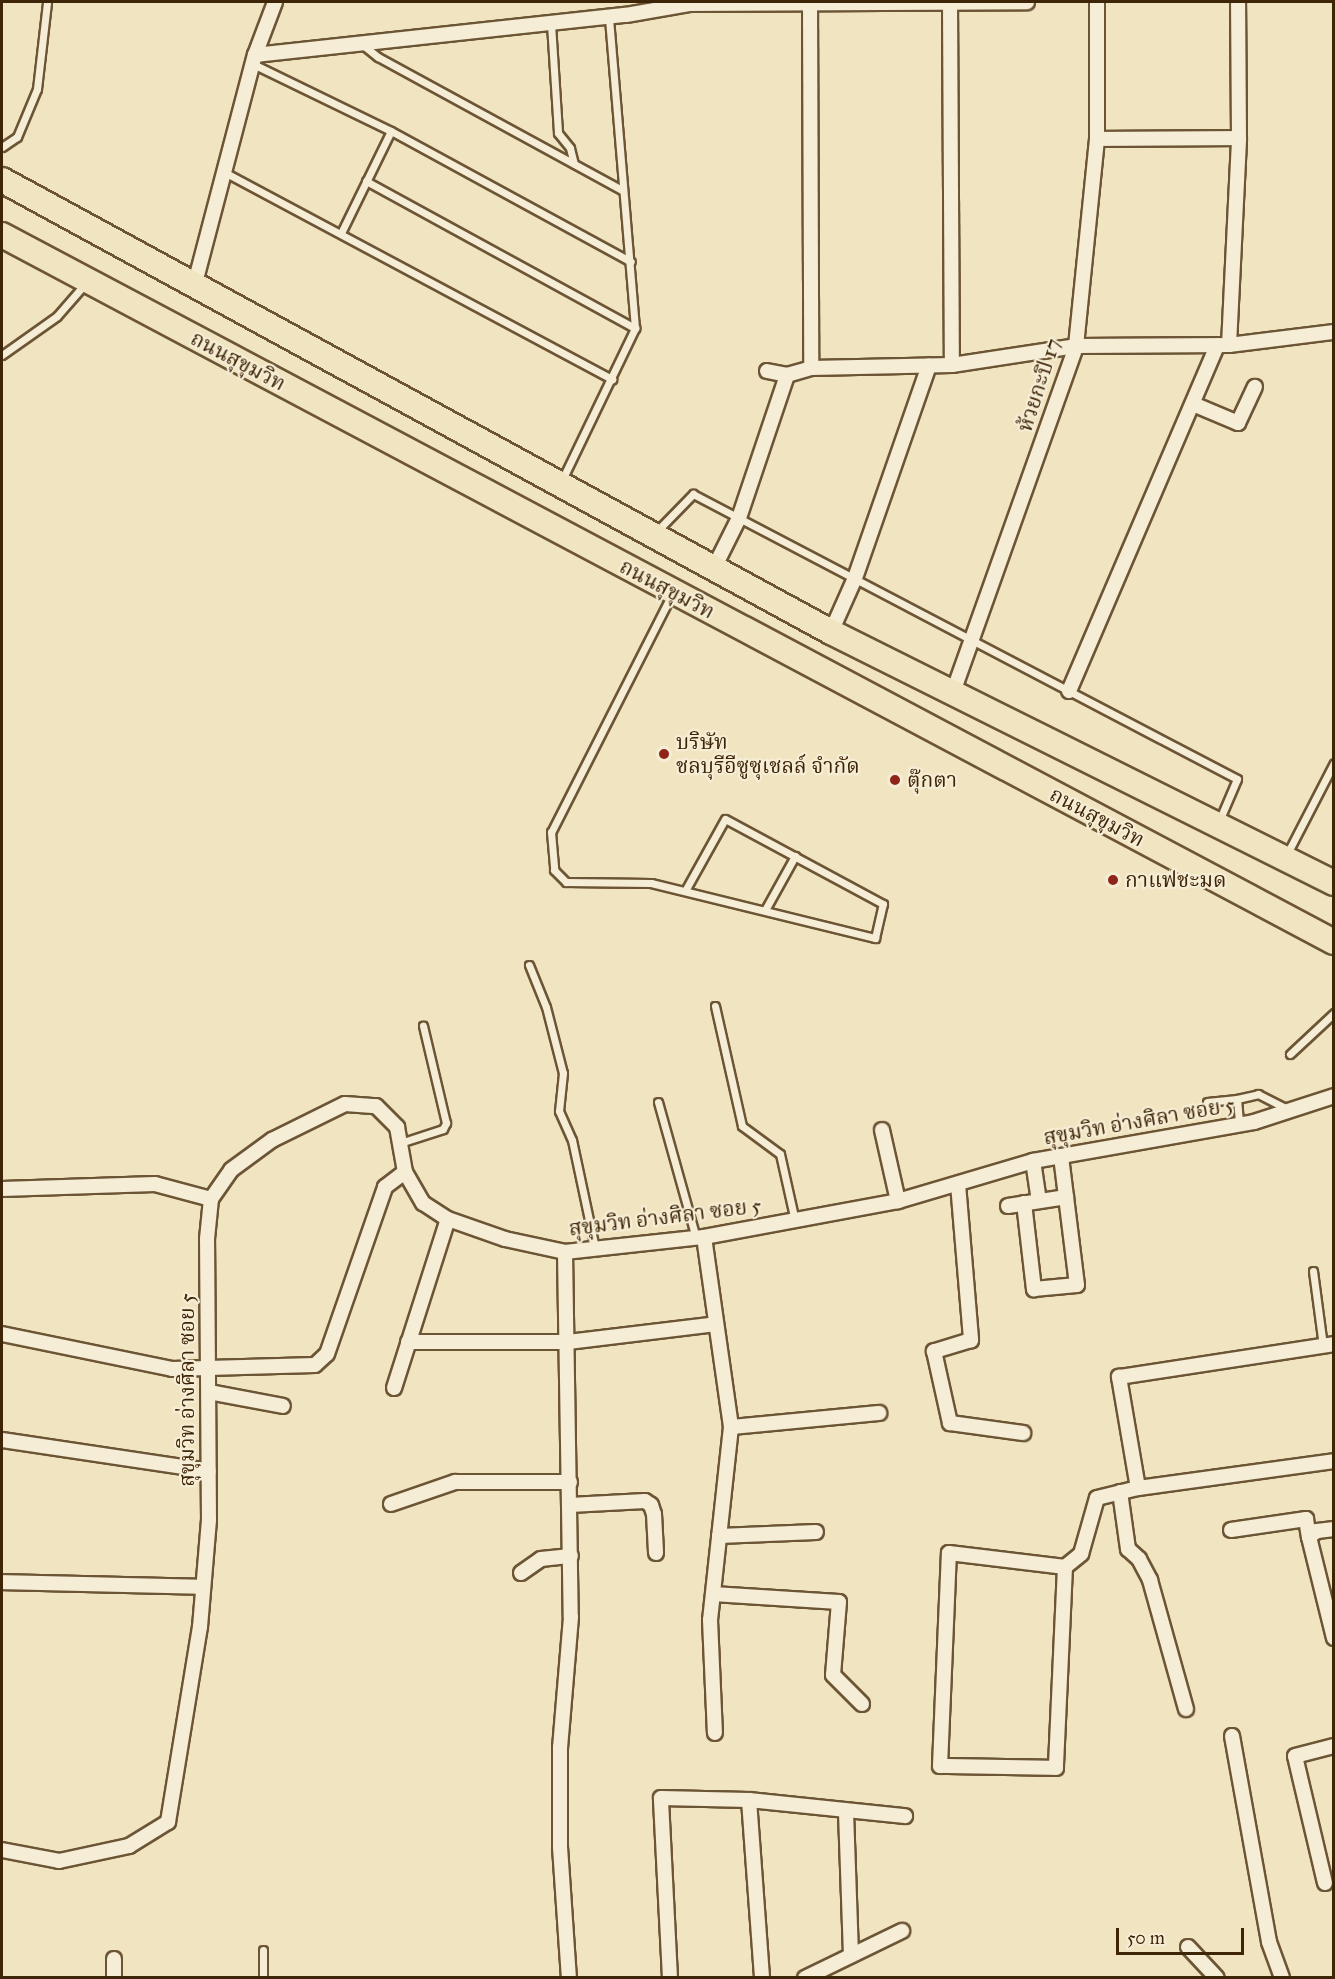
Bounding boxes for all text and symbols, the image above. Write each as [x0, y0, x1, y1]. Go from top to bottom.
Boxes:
street label: ถนนสุขุมวิท [186, 326, 290, 396]
street label: ห้วยกะปิ 17 [1012, 335, 1066, 435]
street label: ถนนสุขุมวิท [615, 554, 719, 624]
place label: บริษัท ชลบุรีอีซูซุเชลล์ จำกัด [676, 729, 860, 779]
marker: บริษัท ชลบุรีอีซูซุเชลล์ จำกัด [657, 747, 671, 761]
place label: ตุ๊กตา [907, 767, 957, 793]
marker: ตุ๊กตา [888, 773, 902, 787]
street label: ถนนสุขุมวิท [1045, 782, 1149, 852]
place label: กาแฟชะมด [1125, 867, 1226, 893]
marker: กาแฟชะมด [1106, 873, 1120, 887]
street label: สุขุมวิท อ่างศิลา ซอย 5 [1042, 1092, 1236, 1150]
street label: สุขุมวิท อ่างศิลา ซอย 5 [567, 1193, 763, 1241]
street label: สุขุมวิท อ่างศิลา ซอย 5 [174, 1293, 200, 1487]
scale bar [1119, 1916, 1246, 1954]
text: 50 m [1127, 1927, 1165, 1949]

